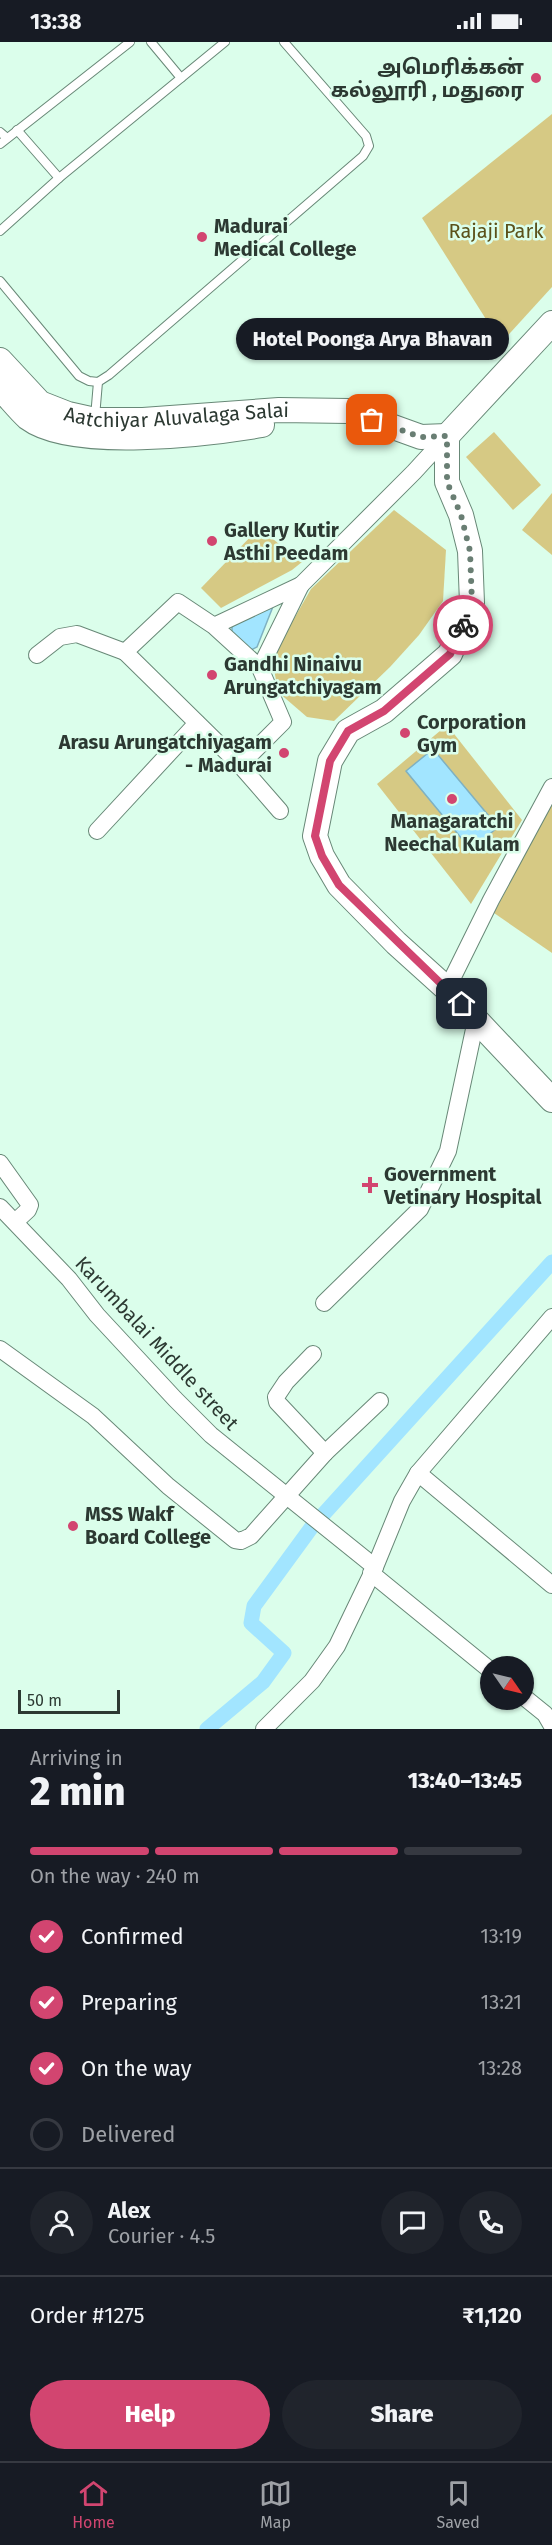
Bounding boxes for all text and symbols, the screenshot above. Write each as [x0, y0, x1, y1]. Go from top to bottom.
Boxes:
text: 13:38 [30, 8, 82, 35]
place label: அமெரிக்கன் கல்லூரி , மதுரை [331, 55, 524, 103]
marker: அமெரிக்கன் கல்லூரி , மதுரை [529, 71, 543, 85]
place label: Madurai Medical College [214, 214, 356, 261]
park label: Rajaji Park [449, 219, 544, 243]
marker: Madurai Medical College [195, 230, 209, 244]
callout: Hotel Poonga Arya Bhavan [236, 318, 508, 360]
text: Hotel Poonga Arya Bhavan [253, 327, 492, 351]
pin [346, 394, 397, 445]
street label: Aatchiyar Aluvalaga Salai [62, 398, 289, 432]
icon: bag [355, 403, 388, 436]
place label: Gallery Kutir Asthi Peedam [223, 518, 348, 565]
marker: Gallery Kutir Asthi Peedam [205, 534, 219, 548]
courier [433, 595, 493, 655]
icon: bike [447, 609, 480, 642]
place label: Gandhi Ninaivu Arungatchiyagam [223, 652, 382, 699]
marker: Gandhi Ninaivu Arungatchiyagam [205, 668, 219, 682]
place label: Corporation Gym [417, 710, 526, 757]
marker: Corporation Gym [398, 726, 412, 740]
place label: Arasu Arungatchiyagam - Madurai [58, 730, 272, 777]
marker: Arasu Arungatchiyagam - Madurai [277, 746, 291, 760]
marker: Managaratchi Neechal Kulam [445, 792, 459, 806]
place label: Managaratchi Neechal Kulam [384, 809, 520, 856]
pin [436, 978, 487, 1029]
icon: home [445, 987, 478, 1020]
place label: Government Vetinary Hospital [383, 1162, 541, 1209]
marker: Government Vetinary Hospital [361, 1176, 379, 1194]
street label: Karumbalai Middle street [70, 1251, 244, 1435]
place label: MSS Wakf Board College [85, 1502, 211, 1549]
marker: MSS Wakf Board College [66, 1519, 80, 1533]
north arrow [480, 1656, 534, 1710]
map controls [480, 1656, 534, 1710]
scale bar [18, 1687, 120, 1714]
text: 50 m [27, 1691, 62, 1710]
text: Arriving in [30, 1746, 123, 1770]
text: 13:40–13:45 [408, 1767, 522, 1794]
text: 2 min [30, 1769, 126, 1815]
text: On the way · 240 m [30, 1864, 200, 1888]
icon: check [30, 1920, 63, 1953]
text: Confirmed [81, 1923, 184, 1950]
text: 13:19 [480, 1924, 522, 1948]
icon: check [30, 1986, 63, 2019]
text: Preparing [81, 1989, 177, 2016]
text: 13:21 [481, 1990, 522, 2014]
icon: check [30, 2052, 63, 2085]
text: On the way [81, 2055, 192, 2082]
text: 13:28 [478, 2056, 522, 2080]
text: Delivered [81, 2121, 176, 2148]
button: person [30, 2191, 93, 2254]
button: chat [381, 2191, 444, 2254]
button: phone [459, 2191, 522, 2254]
text: Alex [108, 2197, 151, 2224]
text: Courier · 4.5 [108, 2224, 215, 2248]
text: Order #1275 [30, 2302, 145, 2329]
text: ₹1,120 [462, 2302, 522, 2329]
button: Help [30, 2380, 270, 2449]
button: Share [282, 2380, 522, 2449]
tab: Home [72, 2477, 115, 2532]
tab: Map [259, 2477, 292, 2532]
tab: Saved [437, 2477, 480, 2532]

